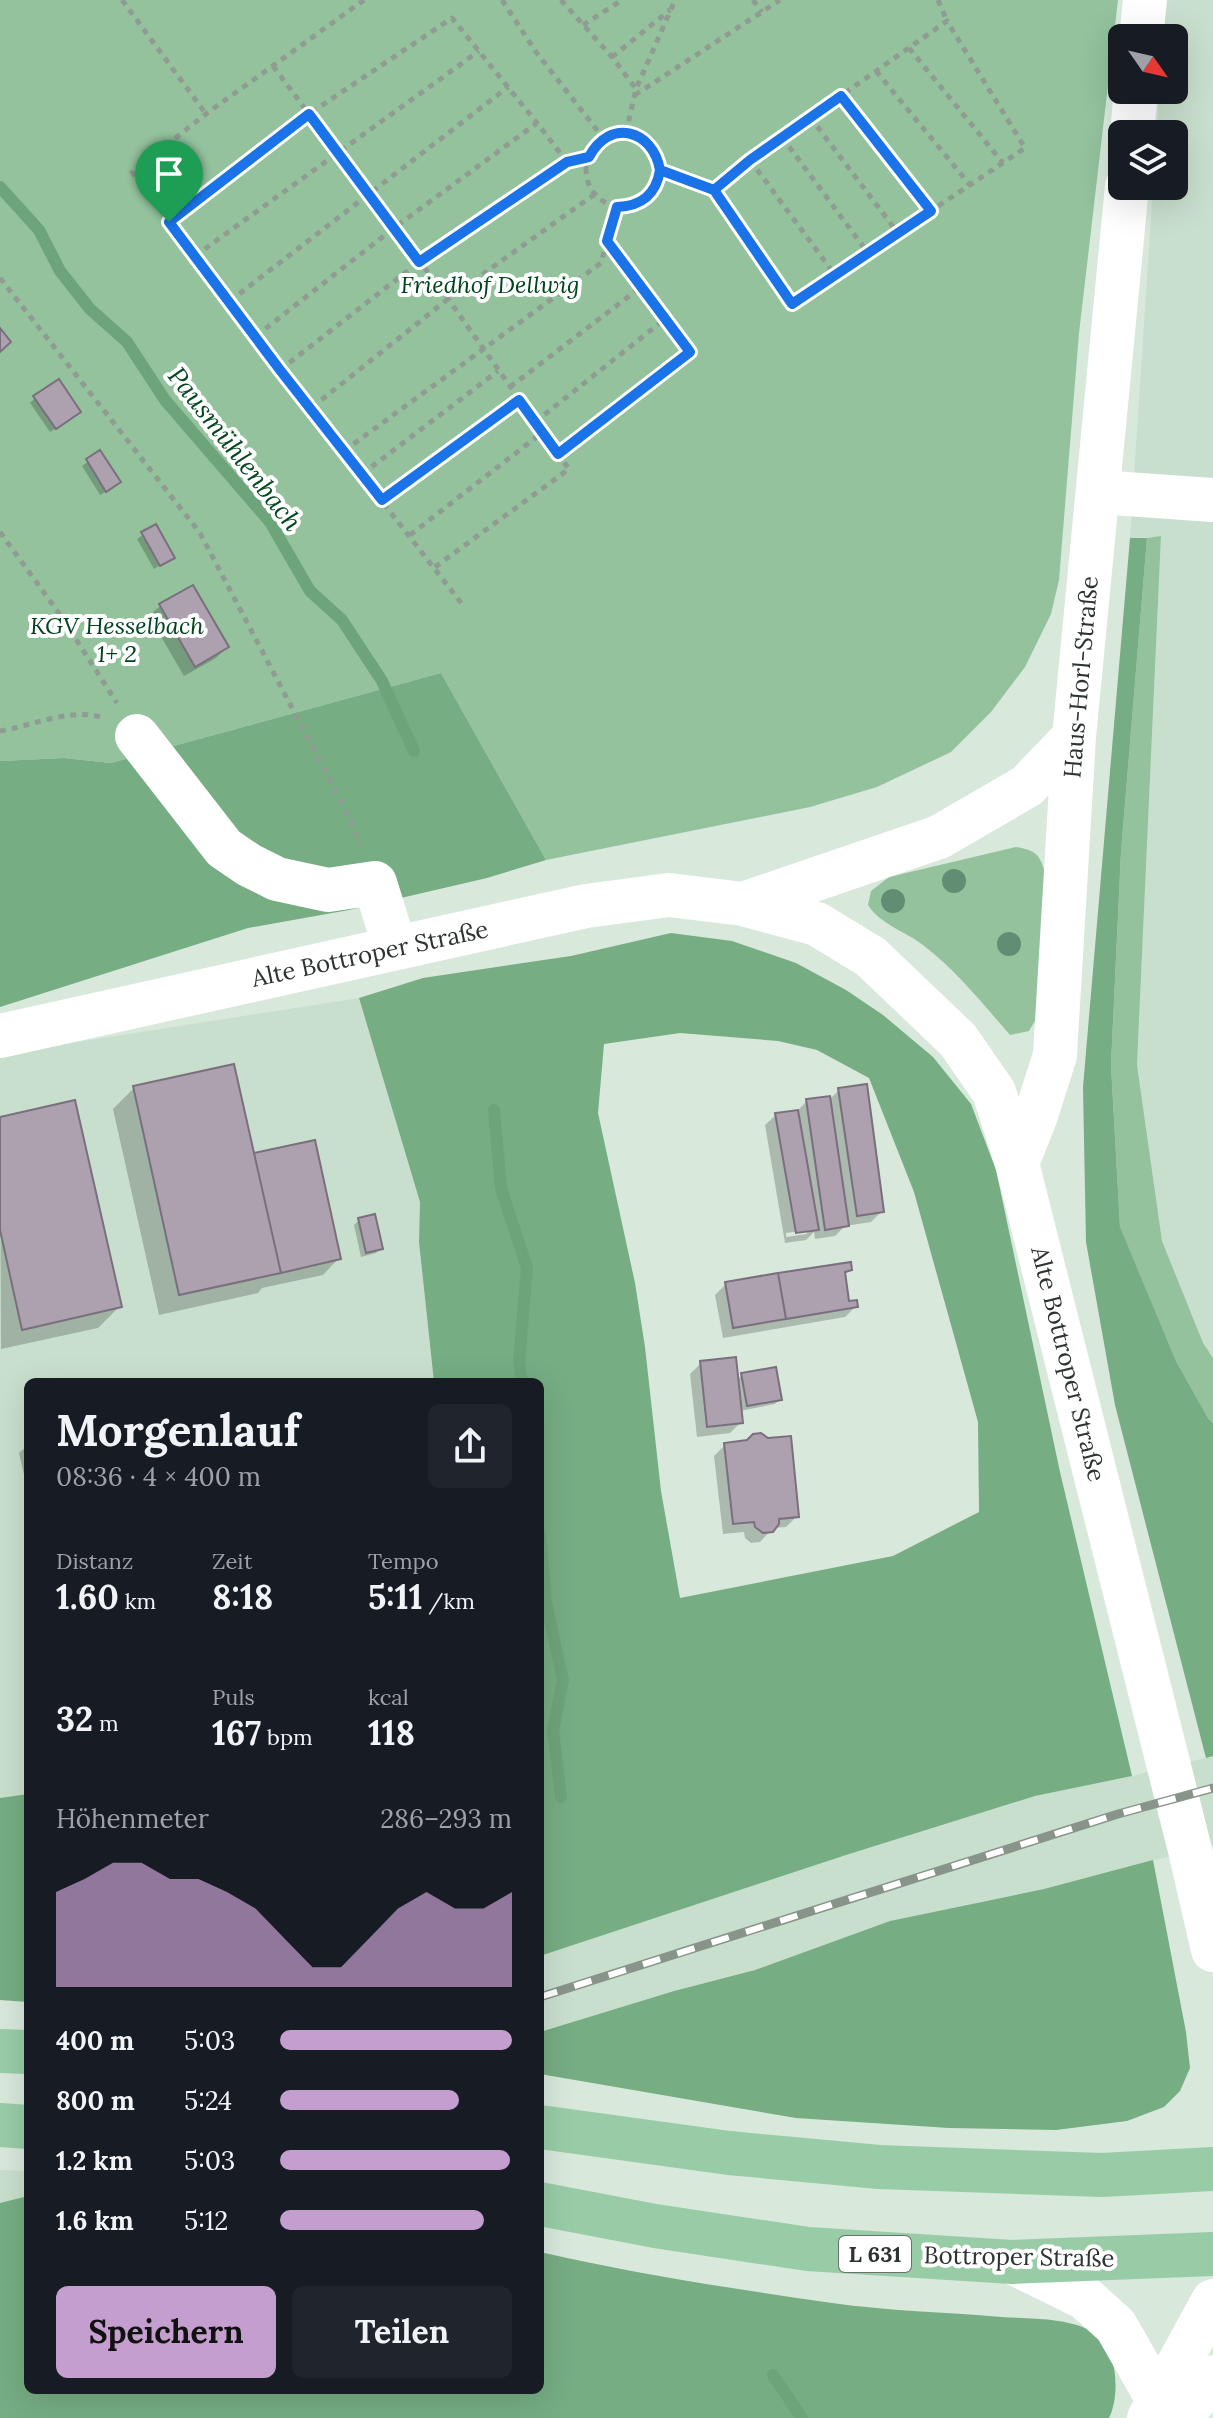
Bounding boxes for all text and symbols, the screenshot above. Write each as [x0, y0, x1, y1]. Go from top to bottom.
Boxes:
north arrow [1108, 24, 1188, 104]
map controls [1108, 24, 1188, 200]
button: layers [1108, 120, 1188, 200]
pin [135, 140, 203, 222]
icon: arrive [147, 152, 191, 196]
park label: Friedhof Dellwig [401, 269, 579, 300]
water label: Pausmühlenbach [161, 360, 310, 537]
street label: Haus-Horl-Straße [1056, 575, 1105, 779]
park label: KGV Hesselbach 1+ 2 [30, 610, 204, 669]
street label: Alte Bottroper Straße [248, 913, 491, 994]
street label: Alte Bottroper Straße [1024, 1242, 1113, 1485]
text: Morgenlauf [56, 1402, 300, 1458]
button: share [428, 1404, 512, 1488]
text: 08:36 · 4 × 400 m [56, 1460, 261, 1493]
text: Distanz [56, 1547, 133, 1575]
text: Zeit [212, 1547, 252, 1575]
text: Tempo [368, 1547, 439, 1575]
text: 1.60 [56, 1575, 119, 1618]
text: 8:18 [212, 1575, 273, 1618]
text: 5:11 [368, 1575, 422, 1618]
text: km [119, 1587, 156, 1615]
text: /km [422, 1587, 475, 1615]
text: Puls [212, 1683, 255, 1711]
text: kcal [368, 1683, 409, 1711]
text: 32 [56, 1697, 93, 1740]
text: m [93, 1709, 119, 1737]
text: 167 [212, 1711, 261, 1754]
text: 118 [368, 1711, 415, 1754]
text: bpm [261, 1723, 313, 1751]
text: Höhenmeter [56, 1802, 209, 1835]
text: 286–293 m [380, 1802, 512, 1835]
text: 400 m [56, 2024, 134, 2057]
text: 5:03 [184, 2024, 235, 2057]
text: 800 m [56, 2084, 135, 2117]
text: 5:24 [184, 2084, 232, 2117]
text: 1.2 km [56, 2144, 133, 2177]
text: 5:03 [184, 2144, 235, 2177]
text: 1.6 km [56, 2204, 134, 2237]
text: 5:12 [184, 2204, 228, 2237]
road number: L 631 [839, 2236, 911, 2272]
street label: Bottroper Straße [923, 2239, 1115, 2274]
button: Speichern [56, 2286, 276, 2378]
button: Teilen [292, 2286, 512, 2378]

